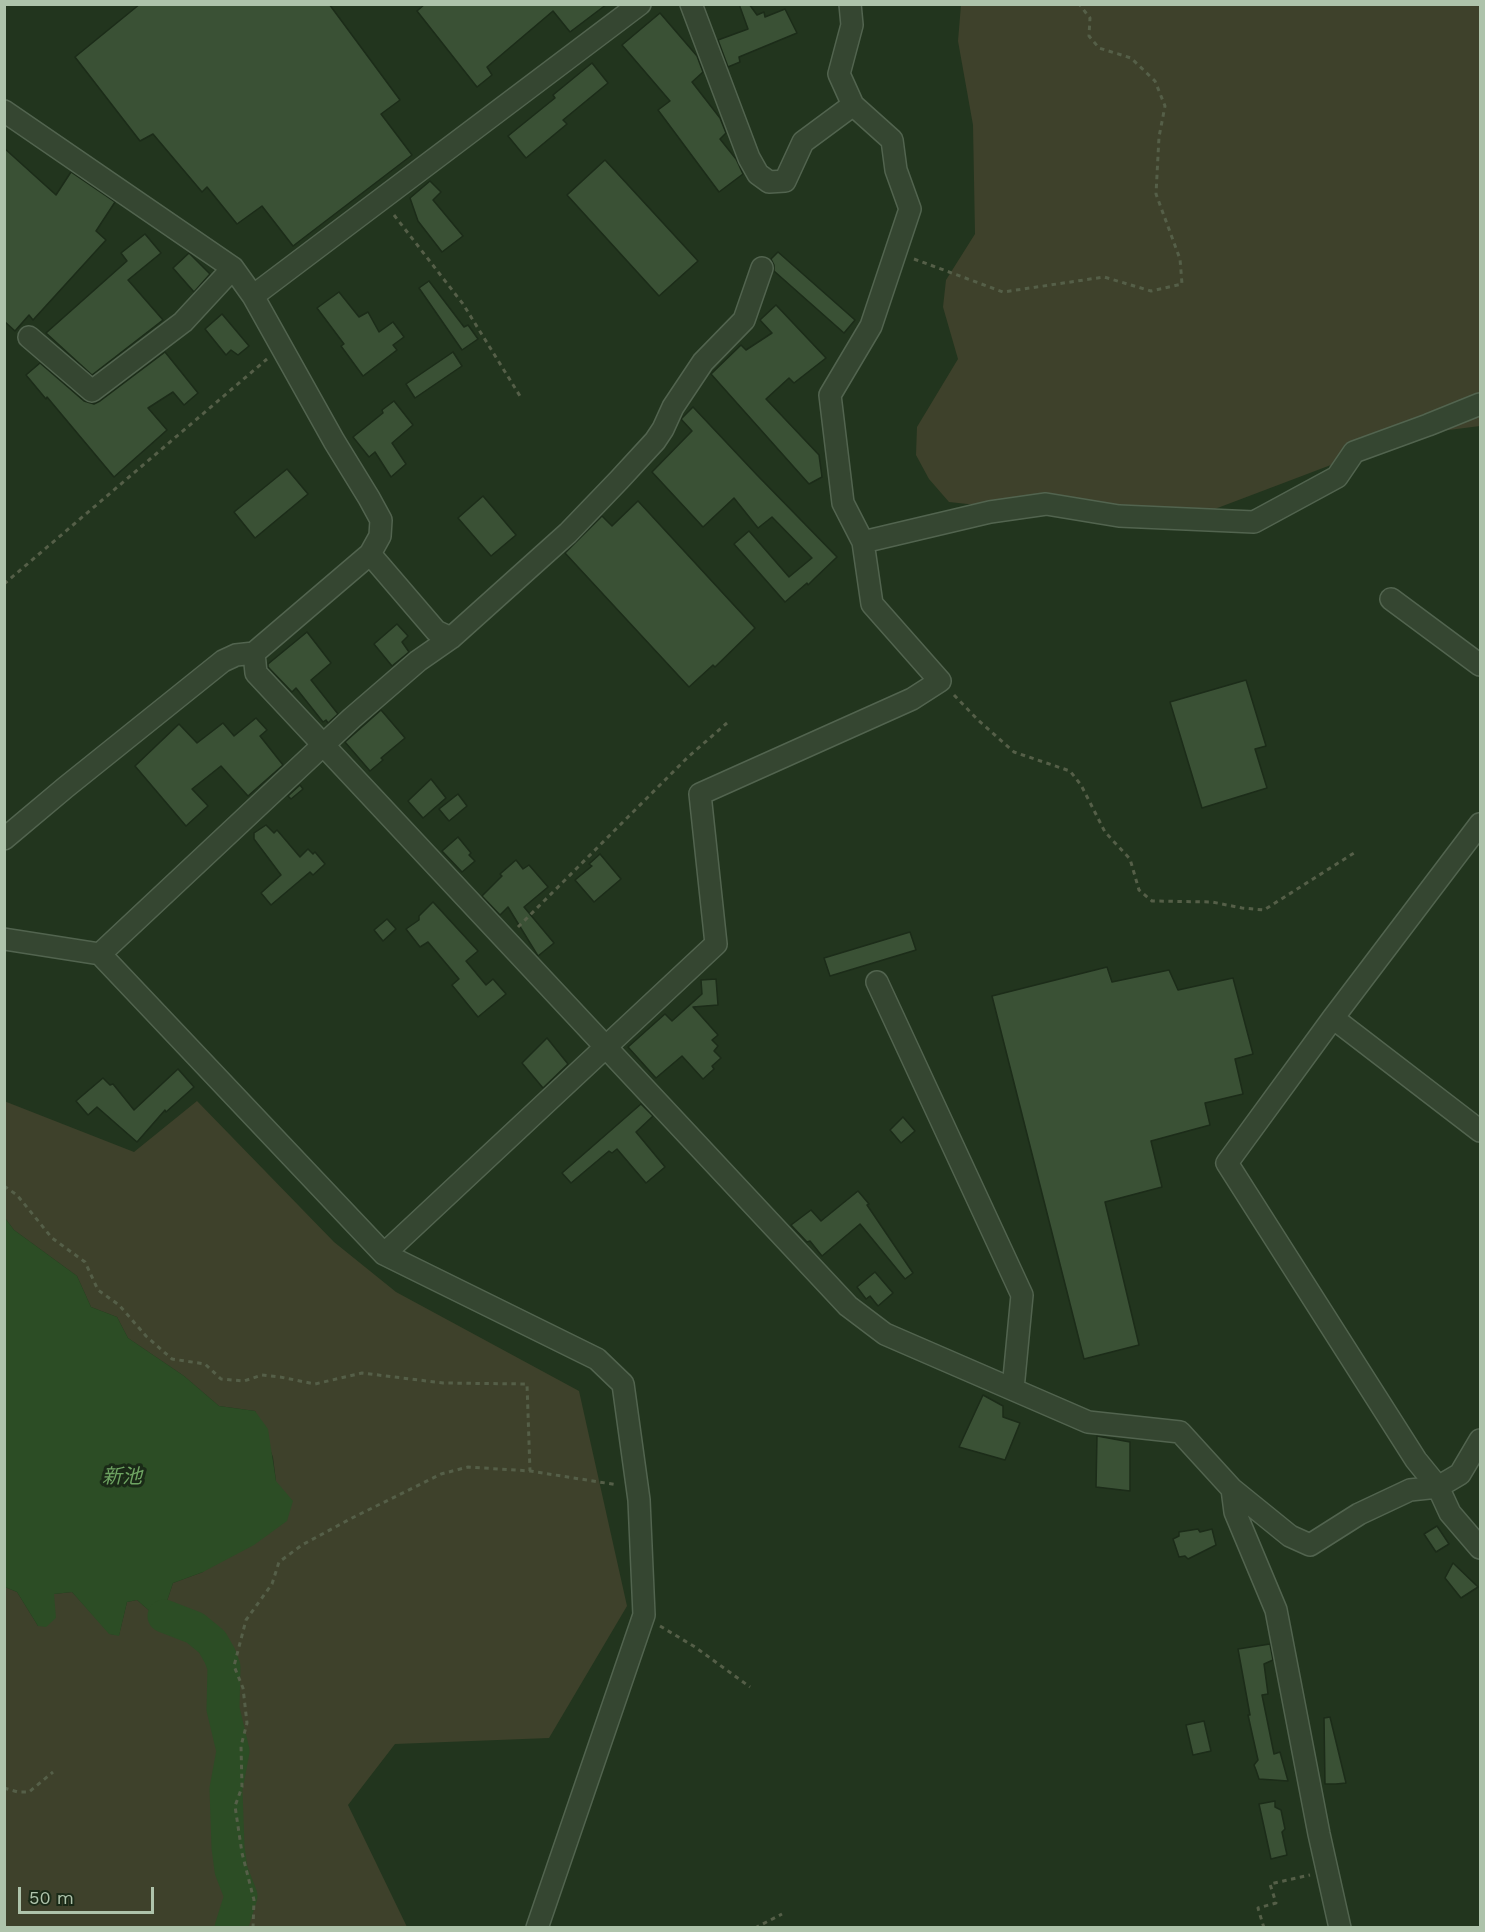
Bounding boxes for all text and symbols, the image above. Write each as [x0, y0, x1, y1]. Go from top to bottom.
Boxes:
water label: 新池 [102, 1465, 142, 1489]
scale bar [21, 1875, 158, 1913]
text: 50 m [29, 1887, 74, 1908]

